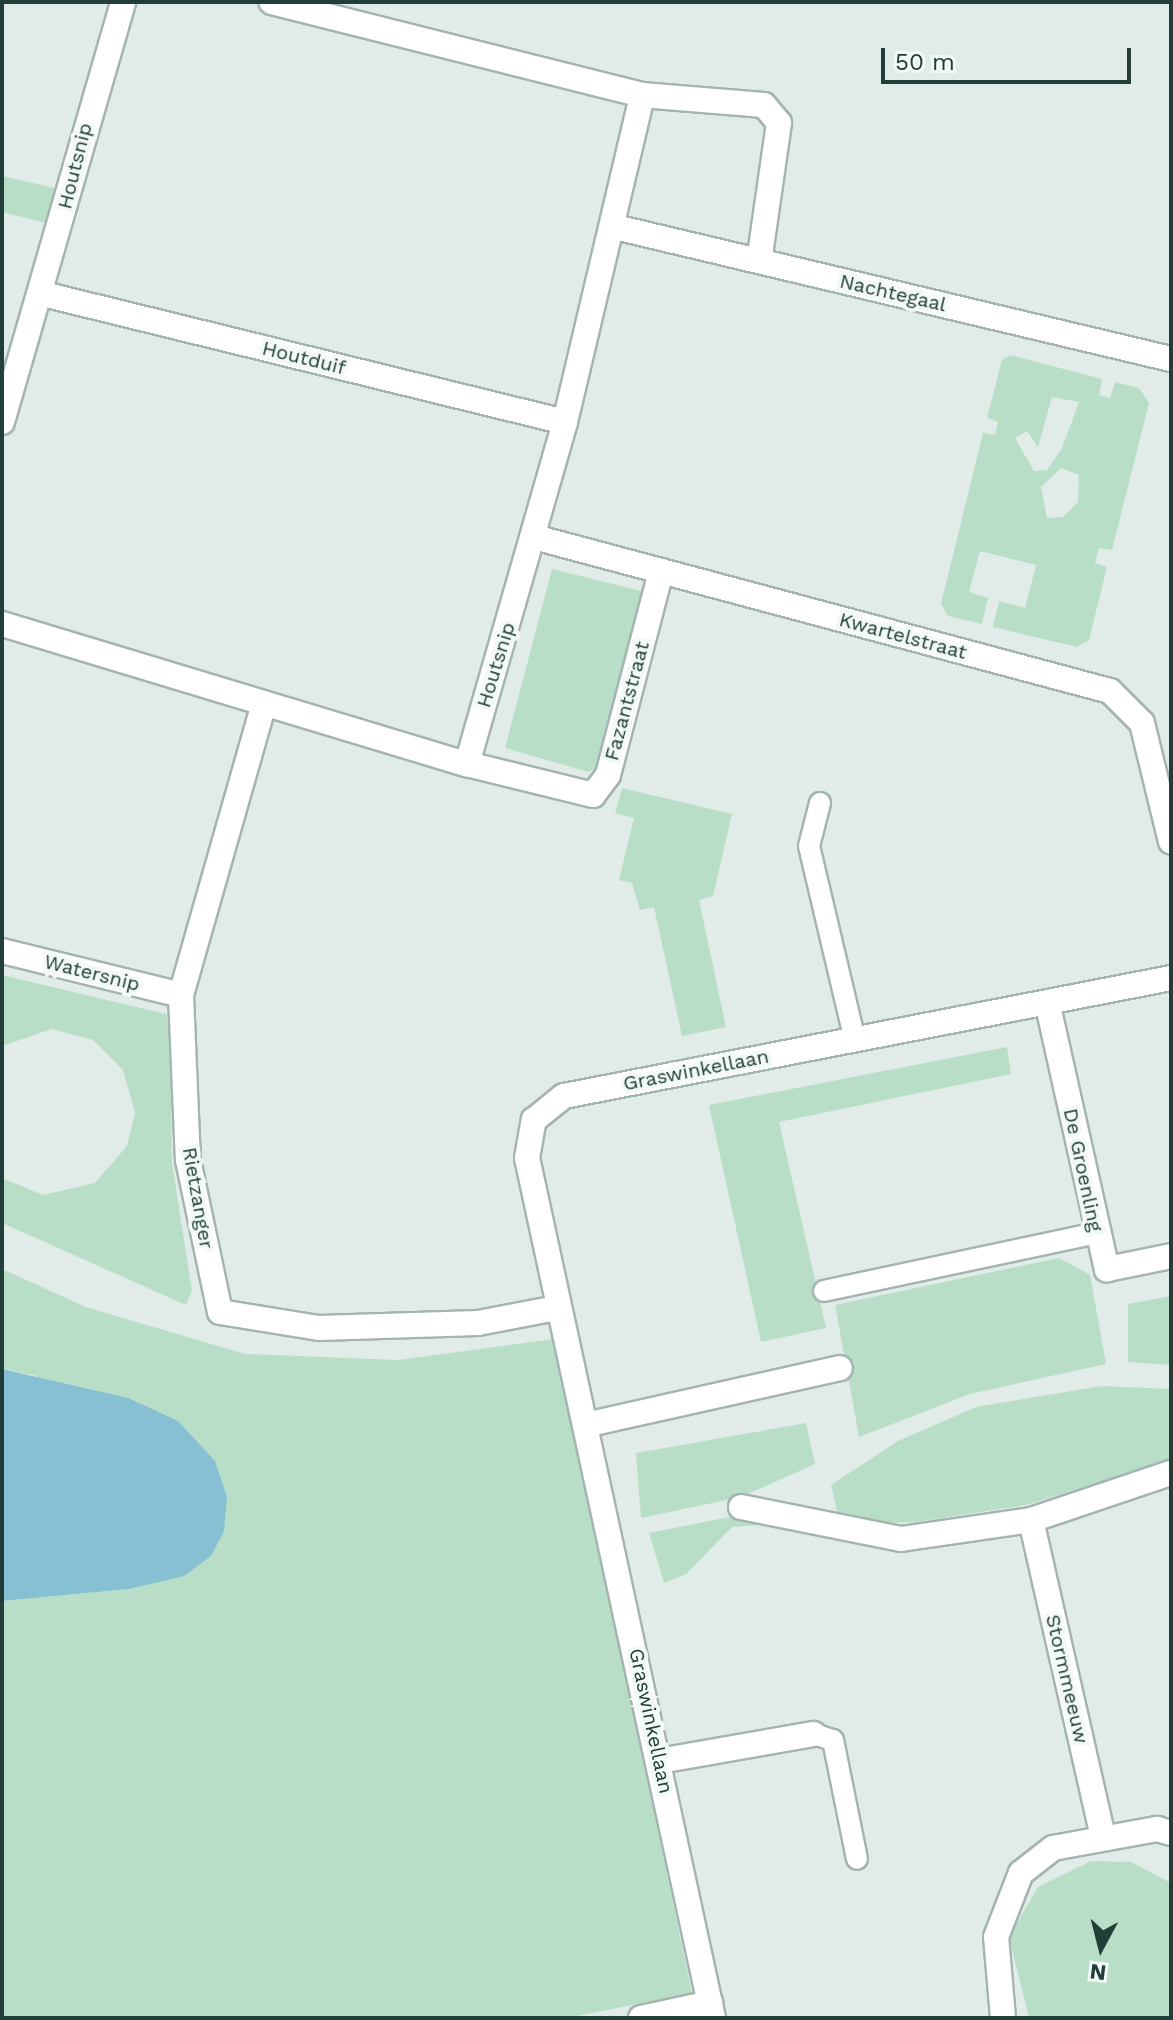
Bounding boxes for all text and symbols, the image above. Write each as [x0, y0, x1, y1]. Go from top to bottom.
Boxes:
scale bar [885, 32, 1135, 82]
text: 50 m [895, 48, 955, 76]
street label: Houtsnip [53, 120, 97, 212]
street label: Nachtegaal [837, 269, 949, 317]
street label: Houtduif [260, 336, 348, 380]
street label: Kwartelstraat [837, 607, 969, 665]
street label: Houtsnip [472, 619, 520, 711]
street label: Fazantstraat [600, 639, 654, 763]
street label: Watersnip [42, 950, 142, 996]
street label: Graswinkellaan [621, 1044, 771, 1096]
street label: De Groenling [1058, 1106, 1108, 1234]
street label: Rietzanger [177, 1145, 219, 1251]
street label: Stormmeeuw [1041, 1612, 1093, 1746]
street label: Graswinkellaan [624, 1646, 678, 1796]
north arrow [1061, 1908, 1141, 1988]
text: N [1088, 1959, 1108, 1986]

